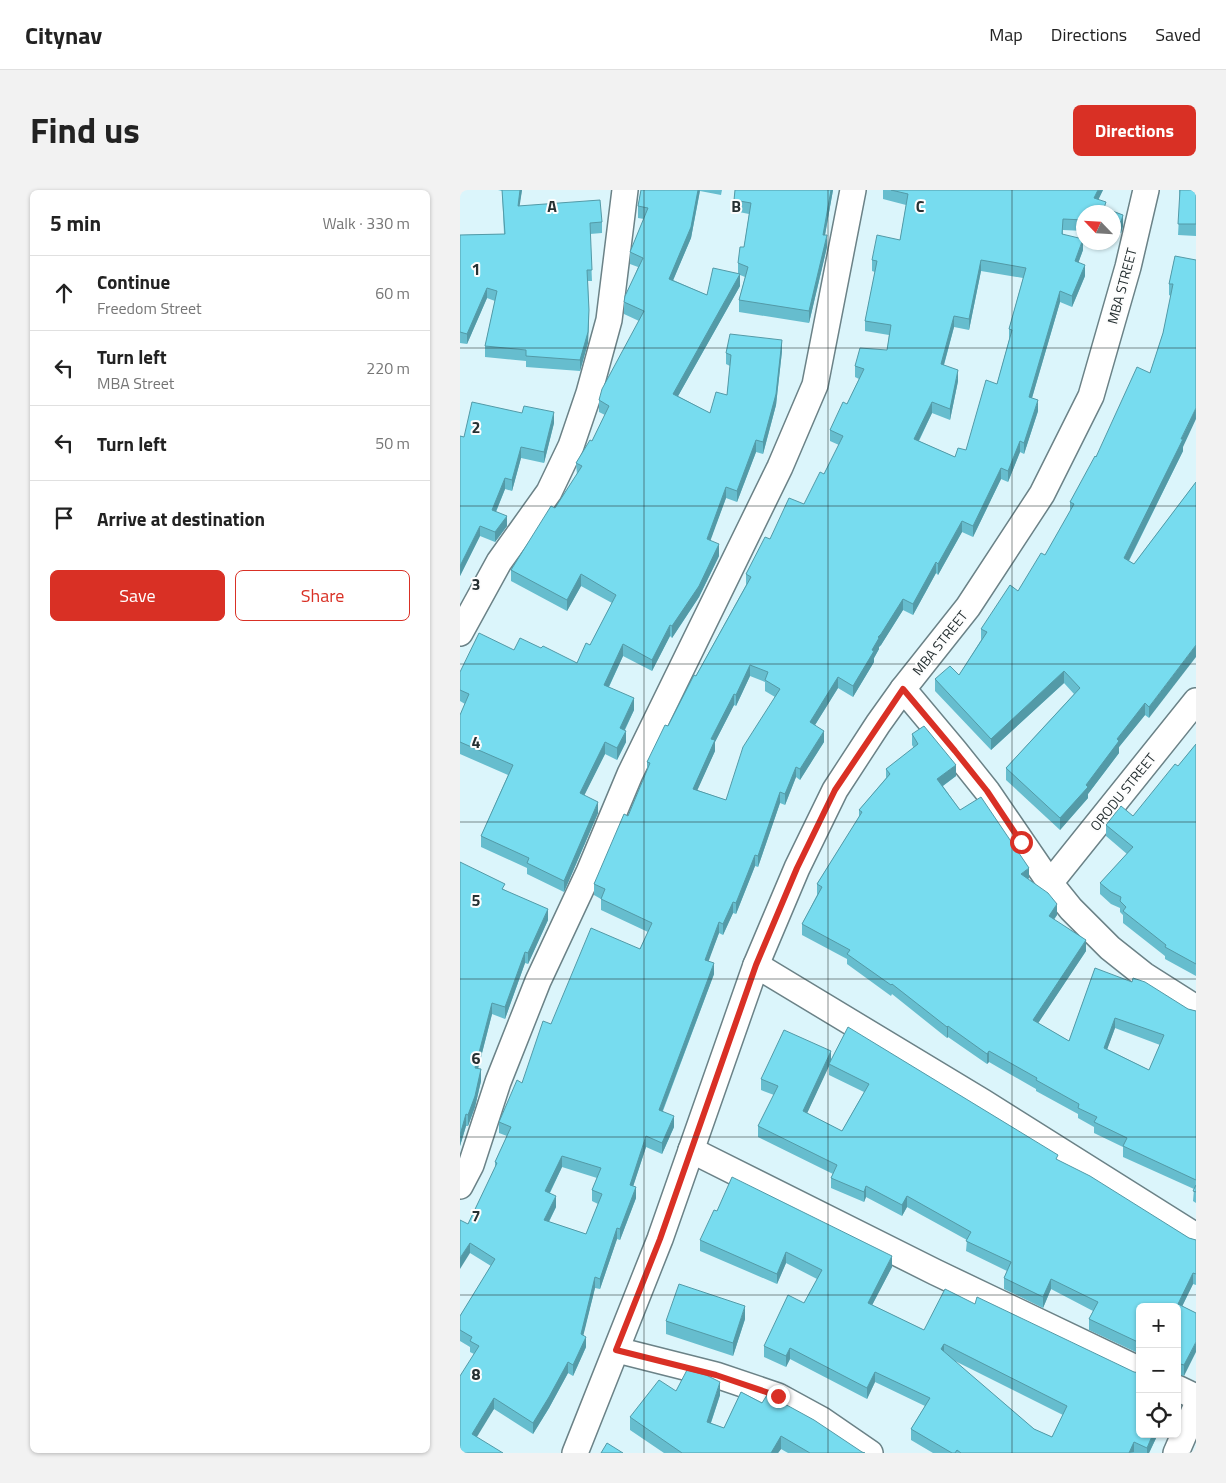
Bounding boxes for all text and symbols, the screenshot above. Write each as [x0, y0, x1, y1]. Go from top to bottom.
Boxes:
text: Citynav [25, 17, 102, 53]
text: Map [989, 21, 1023, 48]
text: Directions [1051, 21, 1127, 48]
text: Saved [1155, 21, 1201, 48]
text: Find us [30, 103, 140, 157]
button: Directions [1073, 105, 1196, 156]
text: A [547, 194, 557, 218]
text: B [731, 194, 741, 218]
text: C [916, 194, 925, 218]
north arrow [1076, 205, 1121, 250]
text: 5 min [50, 207, 101, 239]
text: Walk · 330 m [322, 211, 410, 235]
street label: MBA STREET [1101, 245, 1142, 326]
text: 1 [472, 257, 480, 281]
text: Continue [97, 267, 170, 296]
icon: ahead [50, 279, 78, 307]
text: 60 m [375, 281, 410, 305]
text: Freedom Street [97, 296, 202, 320]
text: Turn left [97, 342, 167, 371]
icon: left [50, 354, 78, 382]
text: 220 m [366, 356, 410, 380]
text: MBA Street [97, 371, 174, 395]
text: 2 [472, 415, 480, 439]
icon: left [50, 429, 78, 457]
text: Turn left [97, 429, 167, 458]
text: 50 m [375, 431, 410, 455]
icon: arrive [50, 504, 78, 532]
text: Arrive at destination [97, 504, 265, 533]
button: Save [50, 570, 225, 621]
button: Share [235, 570, 410, 621]
text: 3 [472, 572, 480, 596]
street label: MBA STREET [907, 605, 973, 680]
text: 4 [472, 730, 481, 754]
street label: ORODU STREET [1085, 748, 1161, 835]
route start [1010, 831, 1033, 854]
text: 5 [472, 888, 481, 912]
text: 6 [472, 1046, 481, 1070]
text: 7 [472, 1204, 480, 1228]
map controls [1136, 1303, 1181, 1438]
button: + [1136, 1303, 1181, 1348]
button: − [1136, 1348, 1181, 1393]
text: 8 [472, 1362, 481, 1386]
route end [767, 1385, 790, 1408]
button: locate [1136, 1393, 1181, 1438]

